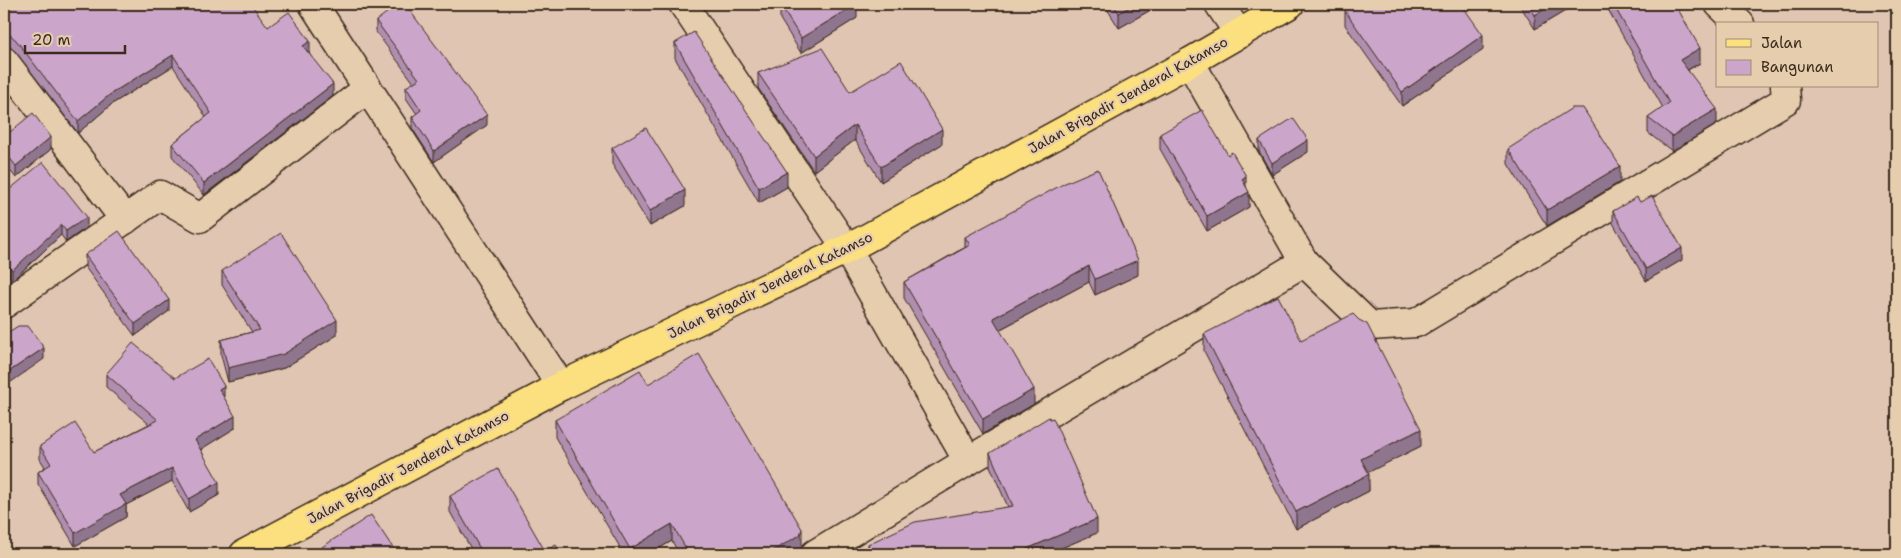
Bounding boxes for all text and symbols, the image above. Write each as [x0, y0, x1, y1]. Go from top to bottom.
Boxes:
scale bar [25, 22, 125, 54]
legend [1716, 22, 1878, 88]
text: 20 m [32, 30, 71, 50]
street label: Jalan Brigadir Jenderal Katamso [1025, 32, 1231, 158]
text: Jalan [1761, 33, 1802, 53]
text: Bangunan [1761, 57, 1833, 77]
street label: Jalan Brigadir Jenderal Katamso [665, 227, 875, 343]
street label: Jalan Brigadir Jenderal Katamso [304, 406, 512, 528]

